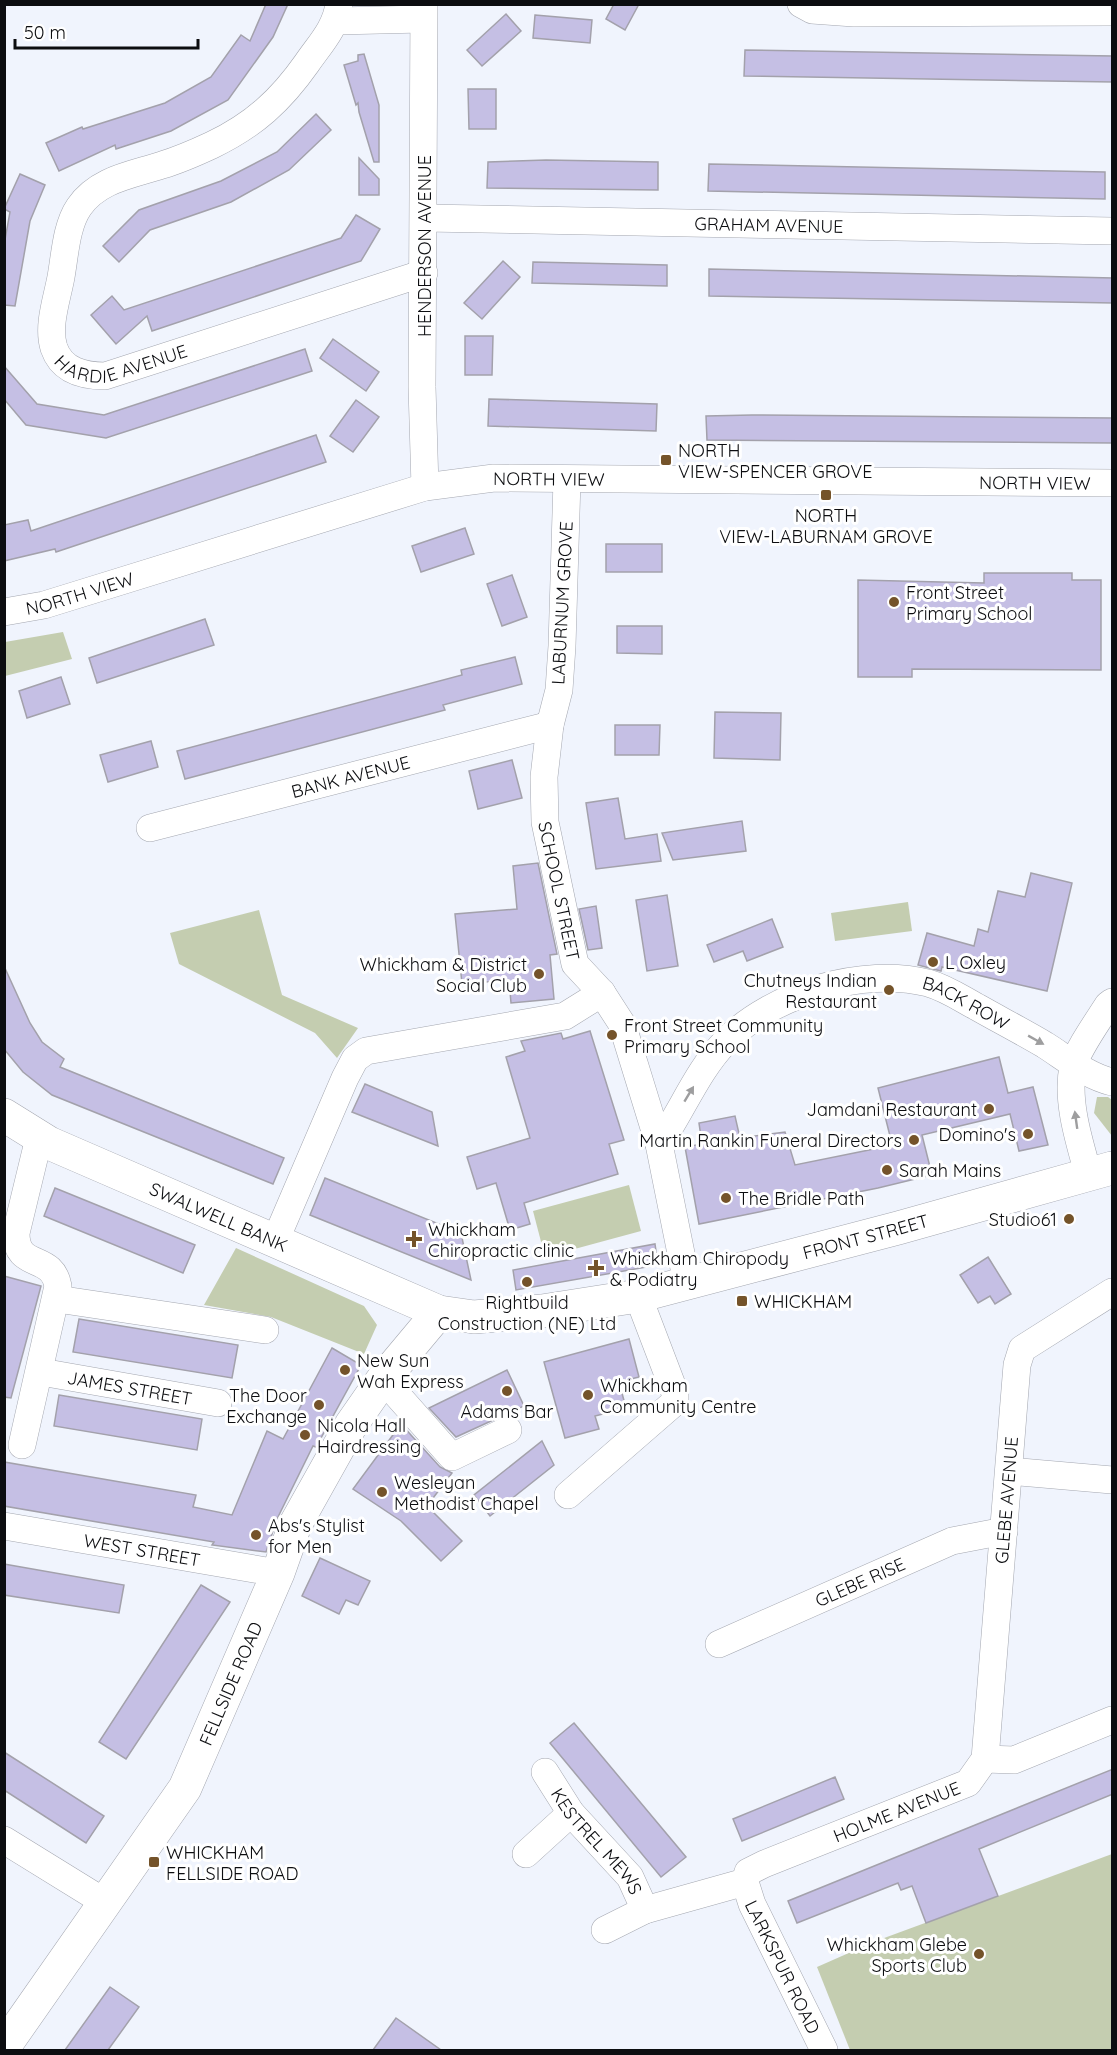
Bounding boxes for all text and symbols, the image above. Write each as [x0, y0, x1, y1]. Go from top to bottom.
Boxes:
scale bar [15, 12, 198, 50]
text: 50 m [24, 21, 66, 44]
street label: HENDERSON AVENUE [413, 155, 436, 337]
street label: GRAHAM AVENUE [694, 212, 844, 237]
street label: HARDIE AVENUE [56, 337, 194, 361]
text: HARDIE AVENUE [50, 339, 190, 388]
place label: NORTH VIEW-SPENCER GROVE [678, 439, 872, 483]
marker: NORTH VIEW-SPENCER GROVE [659, 453, 673, 467]
street label: NORTH VIEW [493, 466, 605, 490]
street label: NORTH VIEW [979, 470, 1091, 494]
marker: NORTH VIEW-LABURNAM GROVE [819, 488, 833, 502]
place label: NORTH VIEW-LABURNAM GROVE [719, 504, 933, 548]
street label: LABURNUM GROVE [546, 521, 578, 685]
street label: NORTH VIEW [24, 566, 136, 619]
place label: Front Street Primary School [906, 581, 1032, 625]
marker: Front Street Primary School [887, 595, 901, 609]
street label: BANK AVENUE [289, 750, 412, 803]
street label: SCHOOL STREET [534, 819, 585, 962]
place label: L Oxley [945, 951, 1006, 974]
place label: Whickham & District Social Club [360, 953, 527, 997]
marker: L Oxley [926, 955, 940, 969]
marker: Whickham & District Social Club [532, 967, 546, 981]
place label: Chutneys Indian Restaurant [744, 969, 877, 1013]
street label: BACK ROW [920, 971, 1014, 1034]
marker: Chutneys Indian Restaurant [882, 983, 896, 997]
place label: Front Street Community Primary School [624, 1014, 823, 1058]
marker: Front Street Community Primary School [605, 1028, 619, 1042]
one-way arrow [1028, 1035, 1045, 1045]
one-way arrow [683, 1086, 694, 1102]
place label: Jamdani Restaurant [807, 1098, 977, 1121]
marker: Jamdani Restaurant [982, 1102, 996, 1116]
one-way arrow [1071, 1110, 1080, 1129]
place label: Domino's [939, 1123, 1016, 1146]
marker: Domino's [1021, 1127, 1035, 1141]
place label: Martin Rankin Funeral Directors [639, 1129, 902, 1152]
marker: Martin Rankin Funeral Directors [907, 1133, 921, 1147]
place label: Sarah Mains [899, 1159, 1001, 1182]
marker: Sarah Mains [880, 1163, 894, 1177]
street label: SWALWELL BANK [146, 1177, 291, 1257]
place label: The Bridle Path [738, 1187, 865, 1210]
marker: The Bridle Path [719, 1191, 733, 1205]
place label: Studio61 [989, 1208, 1057, 1231]
street label: FRONT STREET [800, 1209, 931, 1264]
marker: Studio61 [1062, 1212, 1076, 1226]
place label: Whickham Chiropractic clinic [428, 1218, 574, 1262]
marker: Whickham Chiropractic clinic [405, 1230, 423, 1248]
place label: Whickham Chiropody & Podiatry [610, 1247, 789, 1291]
marker: Whickham Chiropody & Podiatry [587, 1259, 605, 1277]
marker: Rightbuild Construction (NE) Ltd [520, 1275, 534, 1289]
place label: WHICKHAM [754, 1290, 852, 1313]
place label: Rightbuild Construction (NE) Ltd [438, 1291, 616, 1335]
marker: WHICKHAM [735, 1294, 749, 1308]
place label: New Sun Wah Express [357, 1349, 464, 1393]
marker: New Sun Wah Express [338, 1363, 352, 1377]
street label: JAMES STREET [65, 1365, 194, 1410]
place label: Whickham Community Centre [600, 1374, 756, 1418]
place label: The Door Exchange [226, 1384, 307, 1428]
marker: Adams Bar [500, 1384, 514, 1398]
marker: Whickham Community Centre [581, 1388, 595, 1402]
marker: The Door Exchange [312, 1398, 326, 1412]
place label: Adams Bar [461, 1400, 553, 1423]
place label: Nicola Hall Hairdressing [317, 1414, 421, 1458]
marker: Nicola Hall Hairdressing [298, 1428, 312, 1442]
street label: GLEBE AVENUE [989, 1436, 1023, 1565]
place label: Wesleyan Methodist Chapel [394, 1471, 539, 1515]
marker: Wesleyan Methodist Chapel [375, 1485, 389, 1499]
place label: Abs's Stylist for Men [268, 1514, 365, 1558]
street label: WEST STREET [82, 1528, 202, 1571]
marker: Abs's Stylist for Men [249, 1528, 263, 1542]
street label: GLEBE RISE [811, 1552, 908, 1612]
street label: FELLSIDE ROAD [193, 1618, 267, 1749]
street label: HOLME AVENUE [830, 1776, 963, 1847]
street label: KESTREL MEWS [546, 1783, 648, 1898]
place label: WHICKHAM FELLSIDE ROAD [166, 1841, 298, 1885]
marker: WHICKHAM FELLSIDE ROAD [147, 1855, 161, 1869]
street label: LARKSPUR ROAD [740, 1896, 826, 2037]
place label: Whickham Glebe Sports Club [826, 1933, 967, 1977]
marker: Whickham Glebe Sports Club [972, 1947, 986, 1961]

